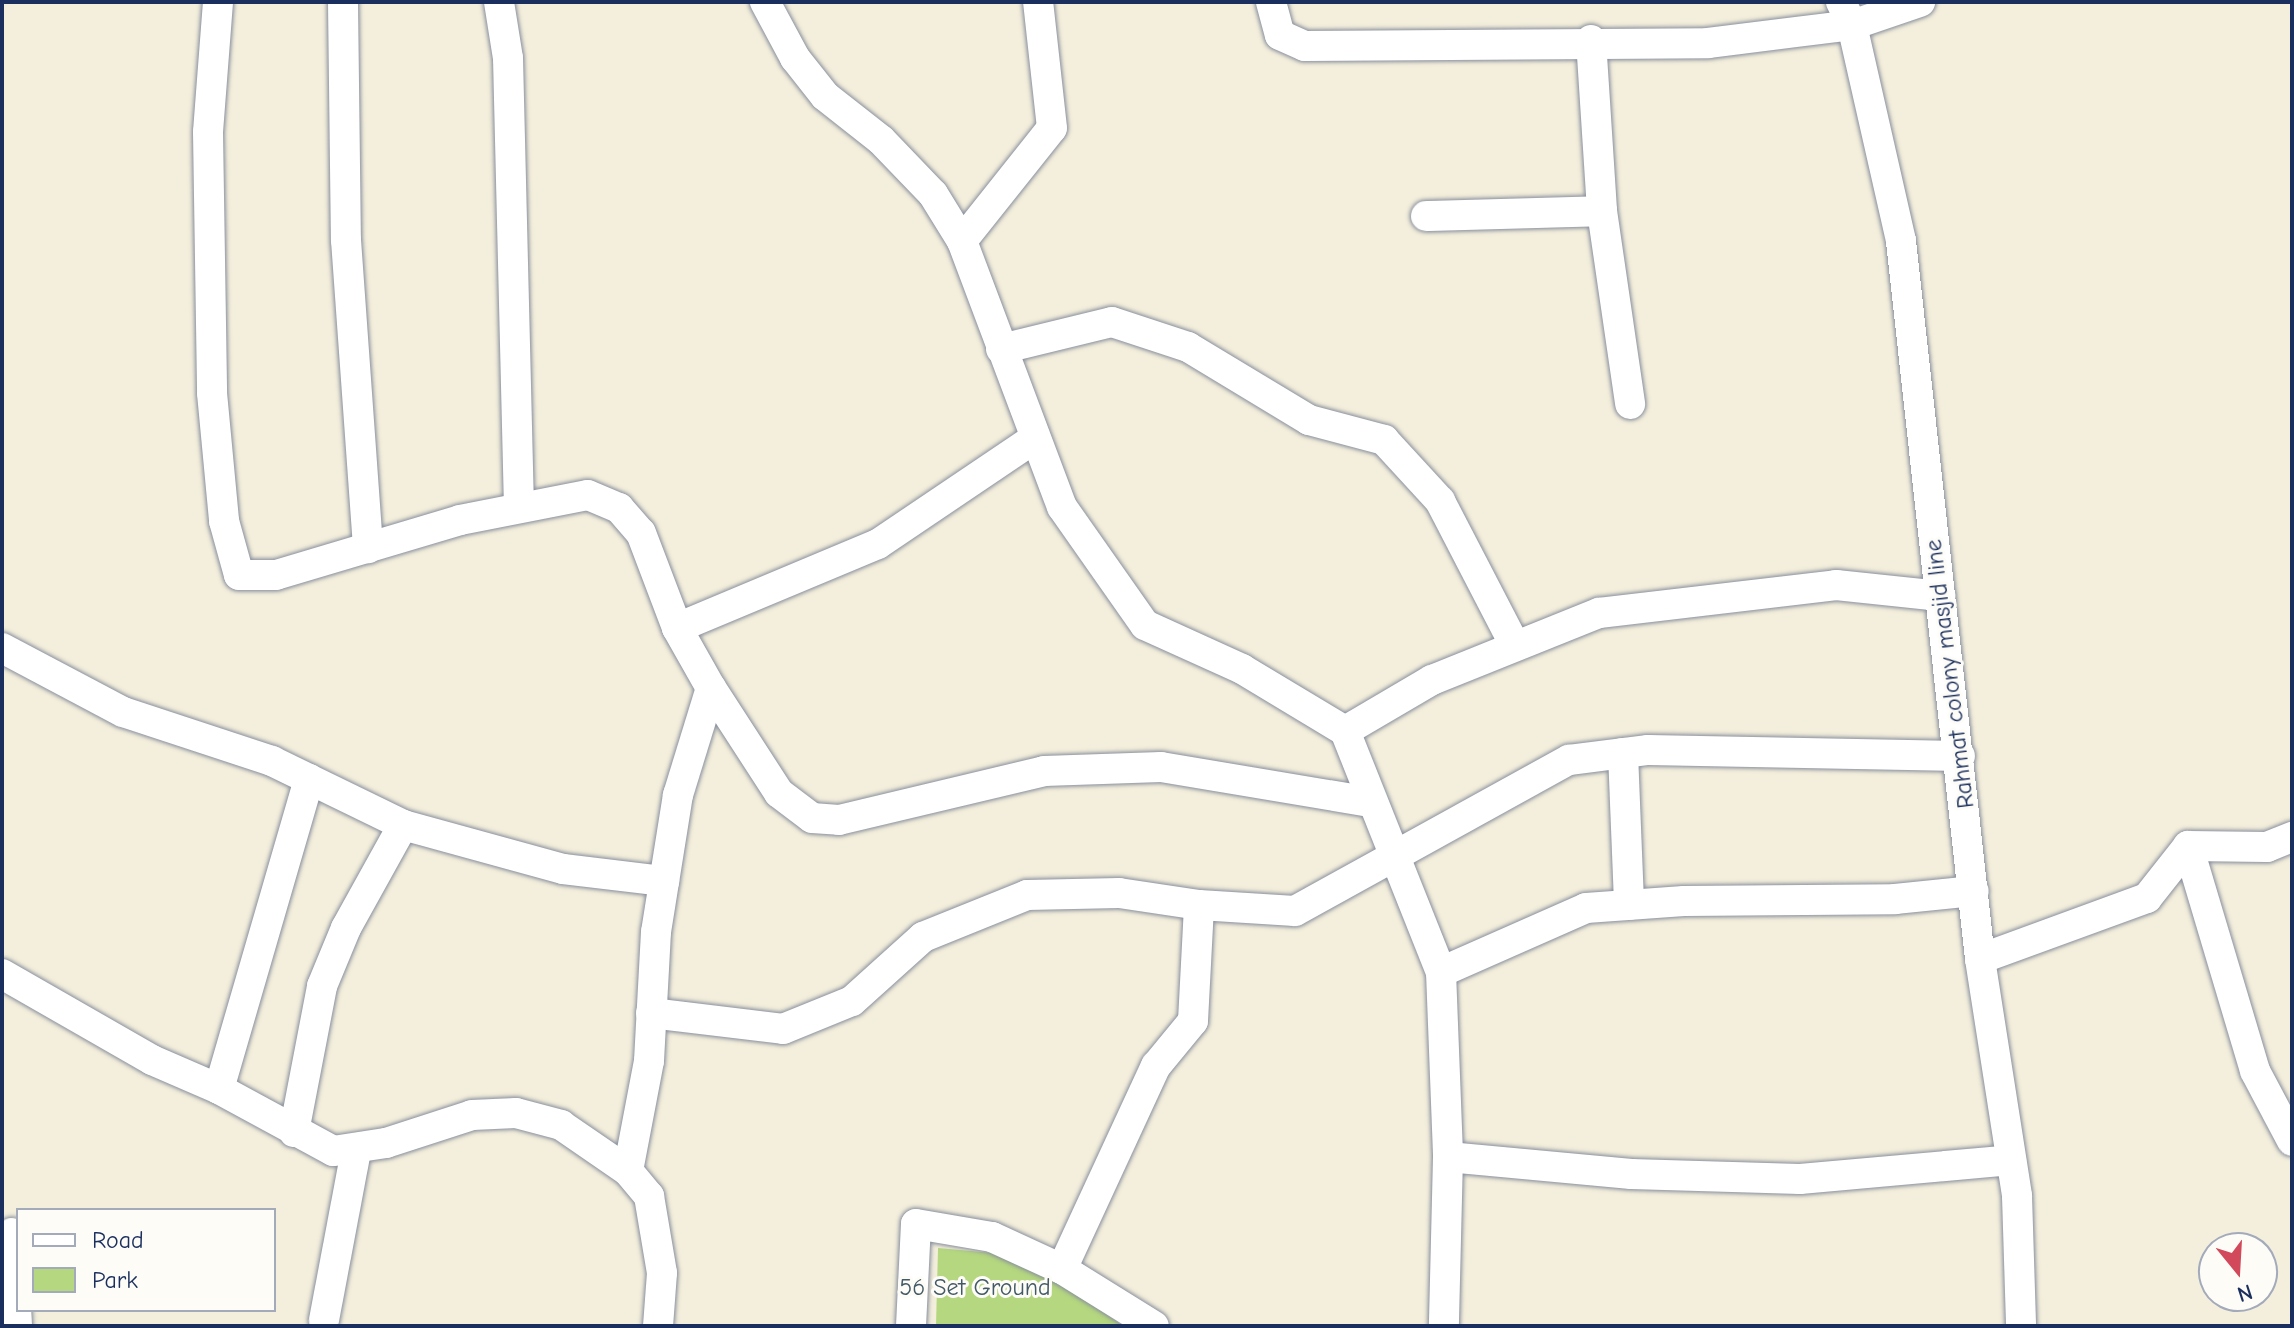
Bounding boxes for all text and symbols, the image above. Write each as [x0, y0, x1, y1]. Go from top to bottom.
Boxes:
street label: Rahmat colony masjid line [1919, 538, 1981, 810]
legend [16, 1208, 276, 1312]
text: Road [92, 1226, 144, 1254]
north arrow [2198, 1232, 2278, 1312]
text: Park [92, 1266, 138, 1294]
park label: 56 Set Ground [899, 1274, 1051, 1302]
text: N [2234, 1278, 2256, 1308]

